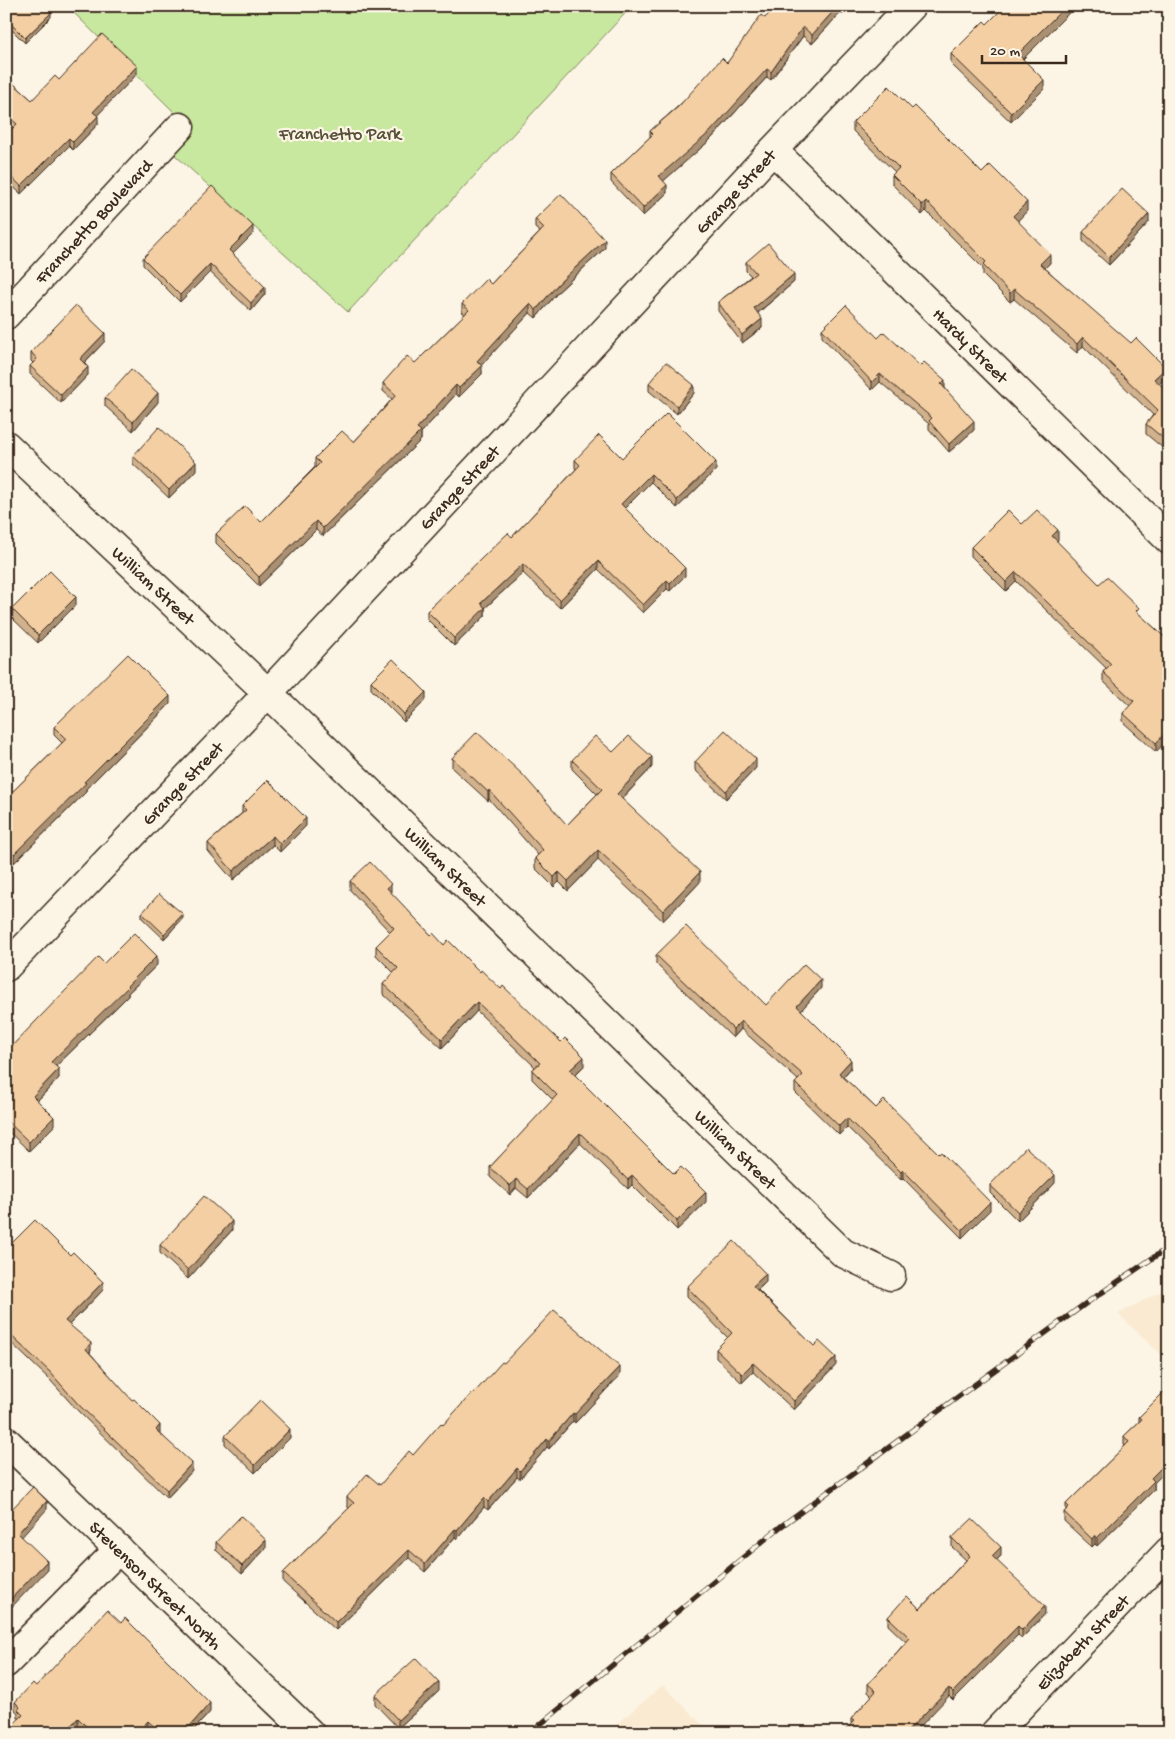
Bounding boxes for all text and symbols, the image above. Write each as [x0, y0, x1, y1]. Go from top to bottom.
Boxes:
scale bar [982, 32, 1066, 64]
text: 20 m [990, 43, 1020, 61]
park label: Franchetto Park [278, 125, 403, 146]
street label: Grange Street [692, 145, 782, 239]
street label: Franchetto Boulevard [31, 155, 159, 290]
street label: Hardy Street [927, 305, 1013, 390]
street label: Grange Street [416, 441, 506, 535]
street label: William Street [106, 543, 199, 632]
street label: Grange Street [139, 737, 230, 831]
street label: William Street [399, 823, 491, 913]
street label: William Street [689, 1106, 781, 1196]
street label: Stevenson Street North [84, 1518, 225, 1656]
street label: Elizabeth Street [1033, 1590, 1136, 1696]

